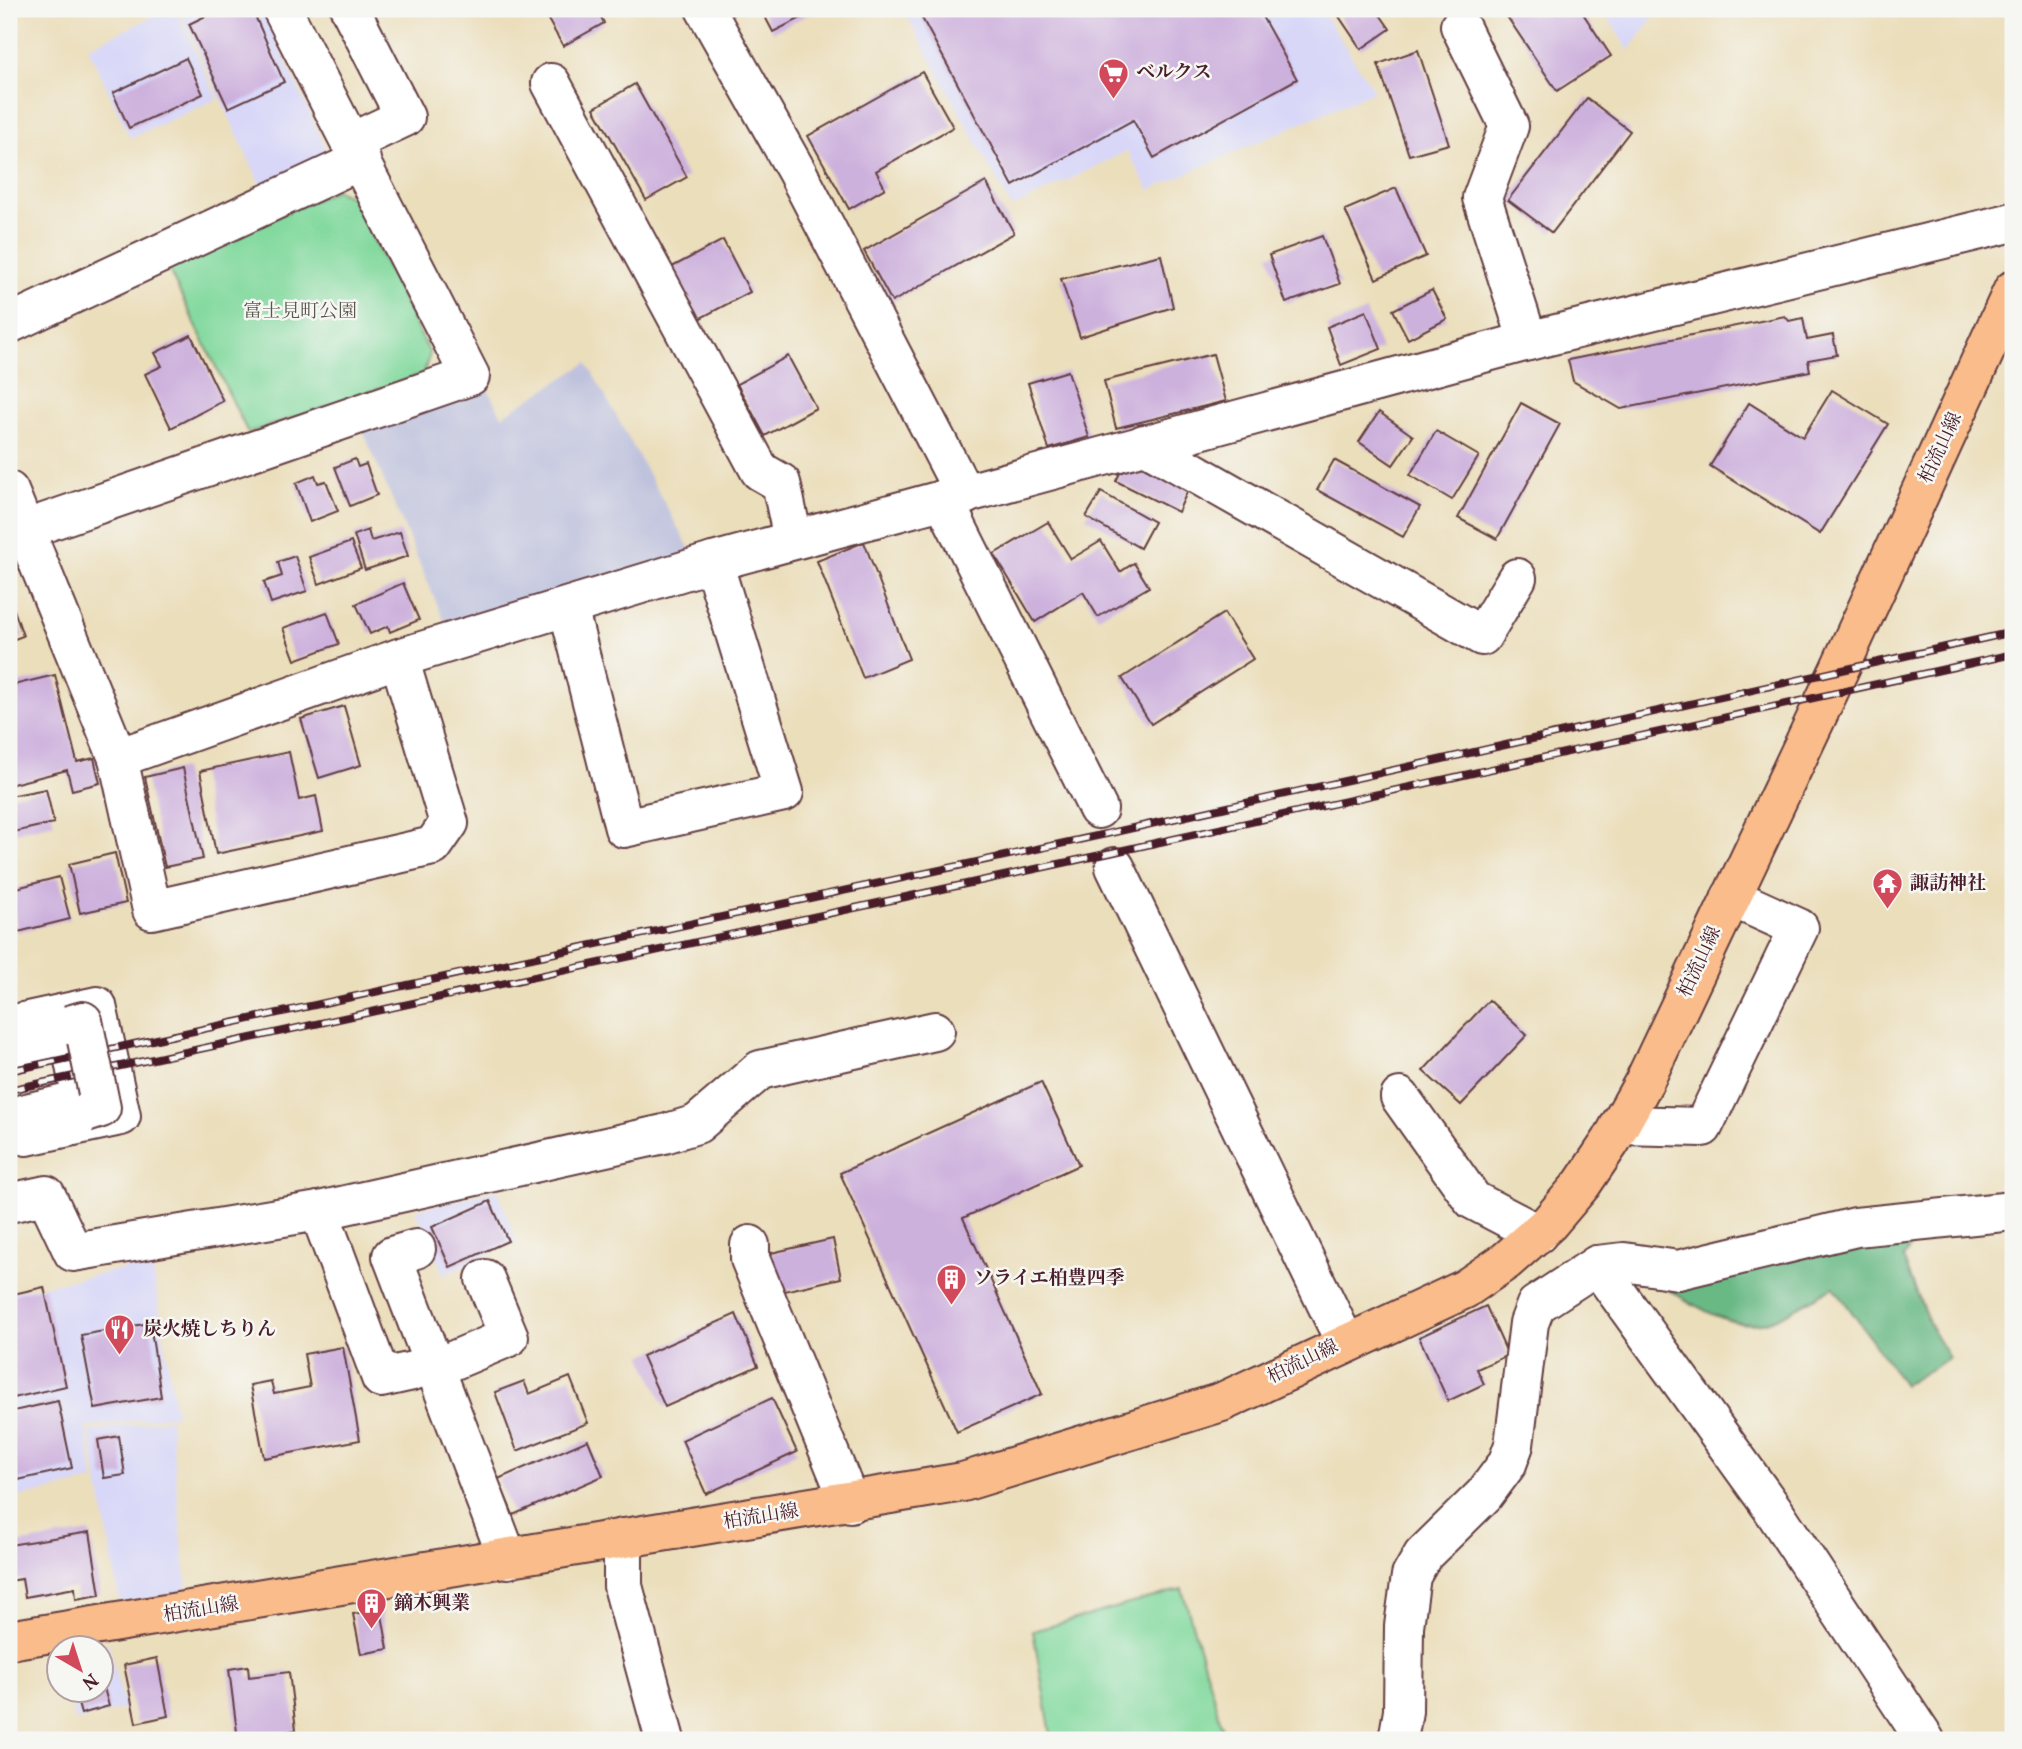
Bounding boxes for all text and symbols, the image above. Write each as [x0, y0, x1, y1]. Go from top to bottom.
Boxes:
supermarket icon: ベルクス [1096, 56, 1130, 100]
place label: ベルクス [1136, 60, 1211, 86]
park label: 富士見町公園 [243, 299, 357, 325]
street label: 柏流山線 [1913, 408, 1969, 488]
temple icon: 諏訪神社 [1870, 867, 1904, 911]
place label: 諏訪神社 [1910, 871, 1986, 897]
street label: 柏流山線 [1672, 922, 1728, 1002]
building icon: ソライエ柏豊四季 [934, 1262, 968, 1306]
place label: ソライエ柏豊四季 [974, 1266, 1125, 1292]
restaurant icon: 炭火焼しちりん [103, 1313, 137, 1357]
place label: 炭火焼しちりん [143, 1317, 276, 1343]
street label: 柏流山線 [1263, 1334, 1343, 1390]
street label: 柏流山線 [721, 1498, 801, 1536]
building icon: 鏑木興業 [354, 1587, 388, 1631]
street label: 柏流山線 [161, 1591, 241, 1629]
place label: 鏑木興業 [394, 1591, 470, 1617]
north arrow [46, 1634, 116, 1704]
text: N [76, 1666, 103, 1695]

